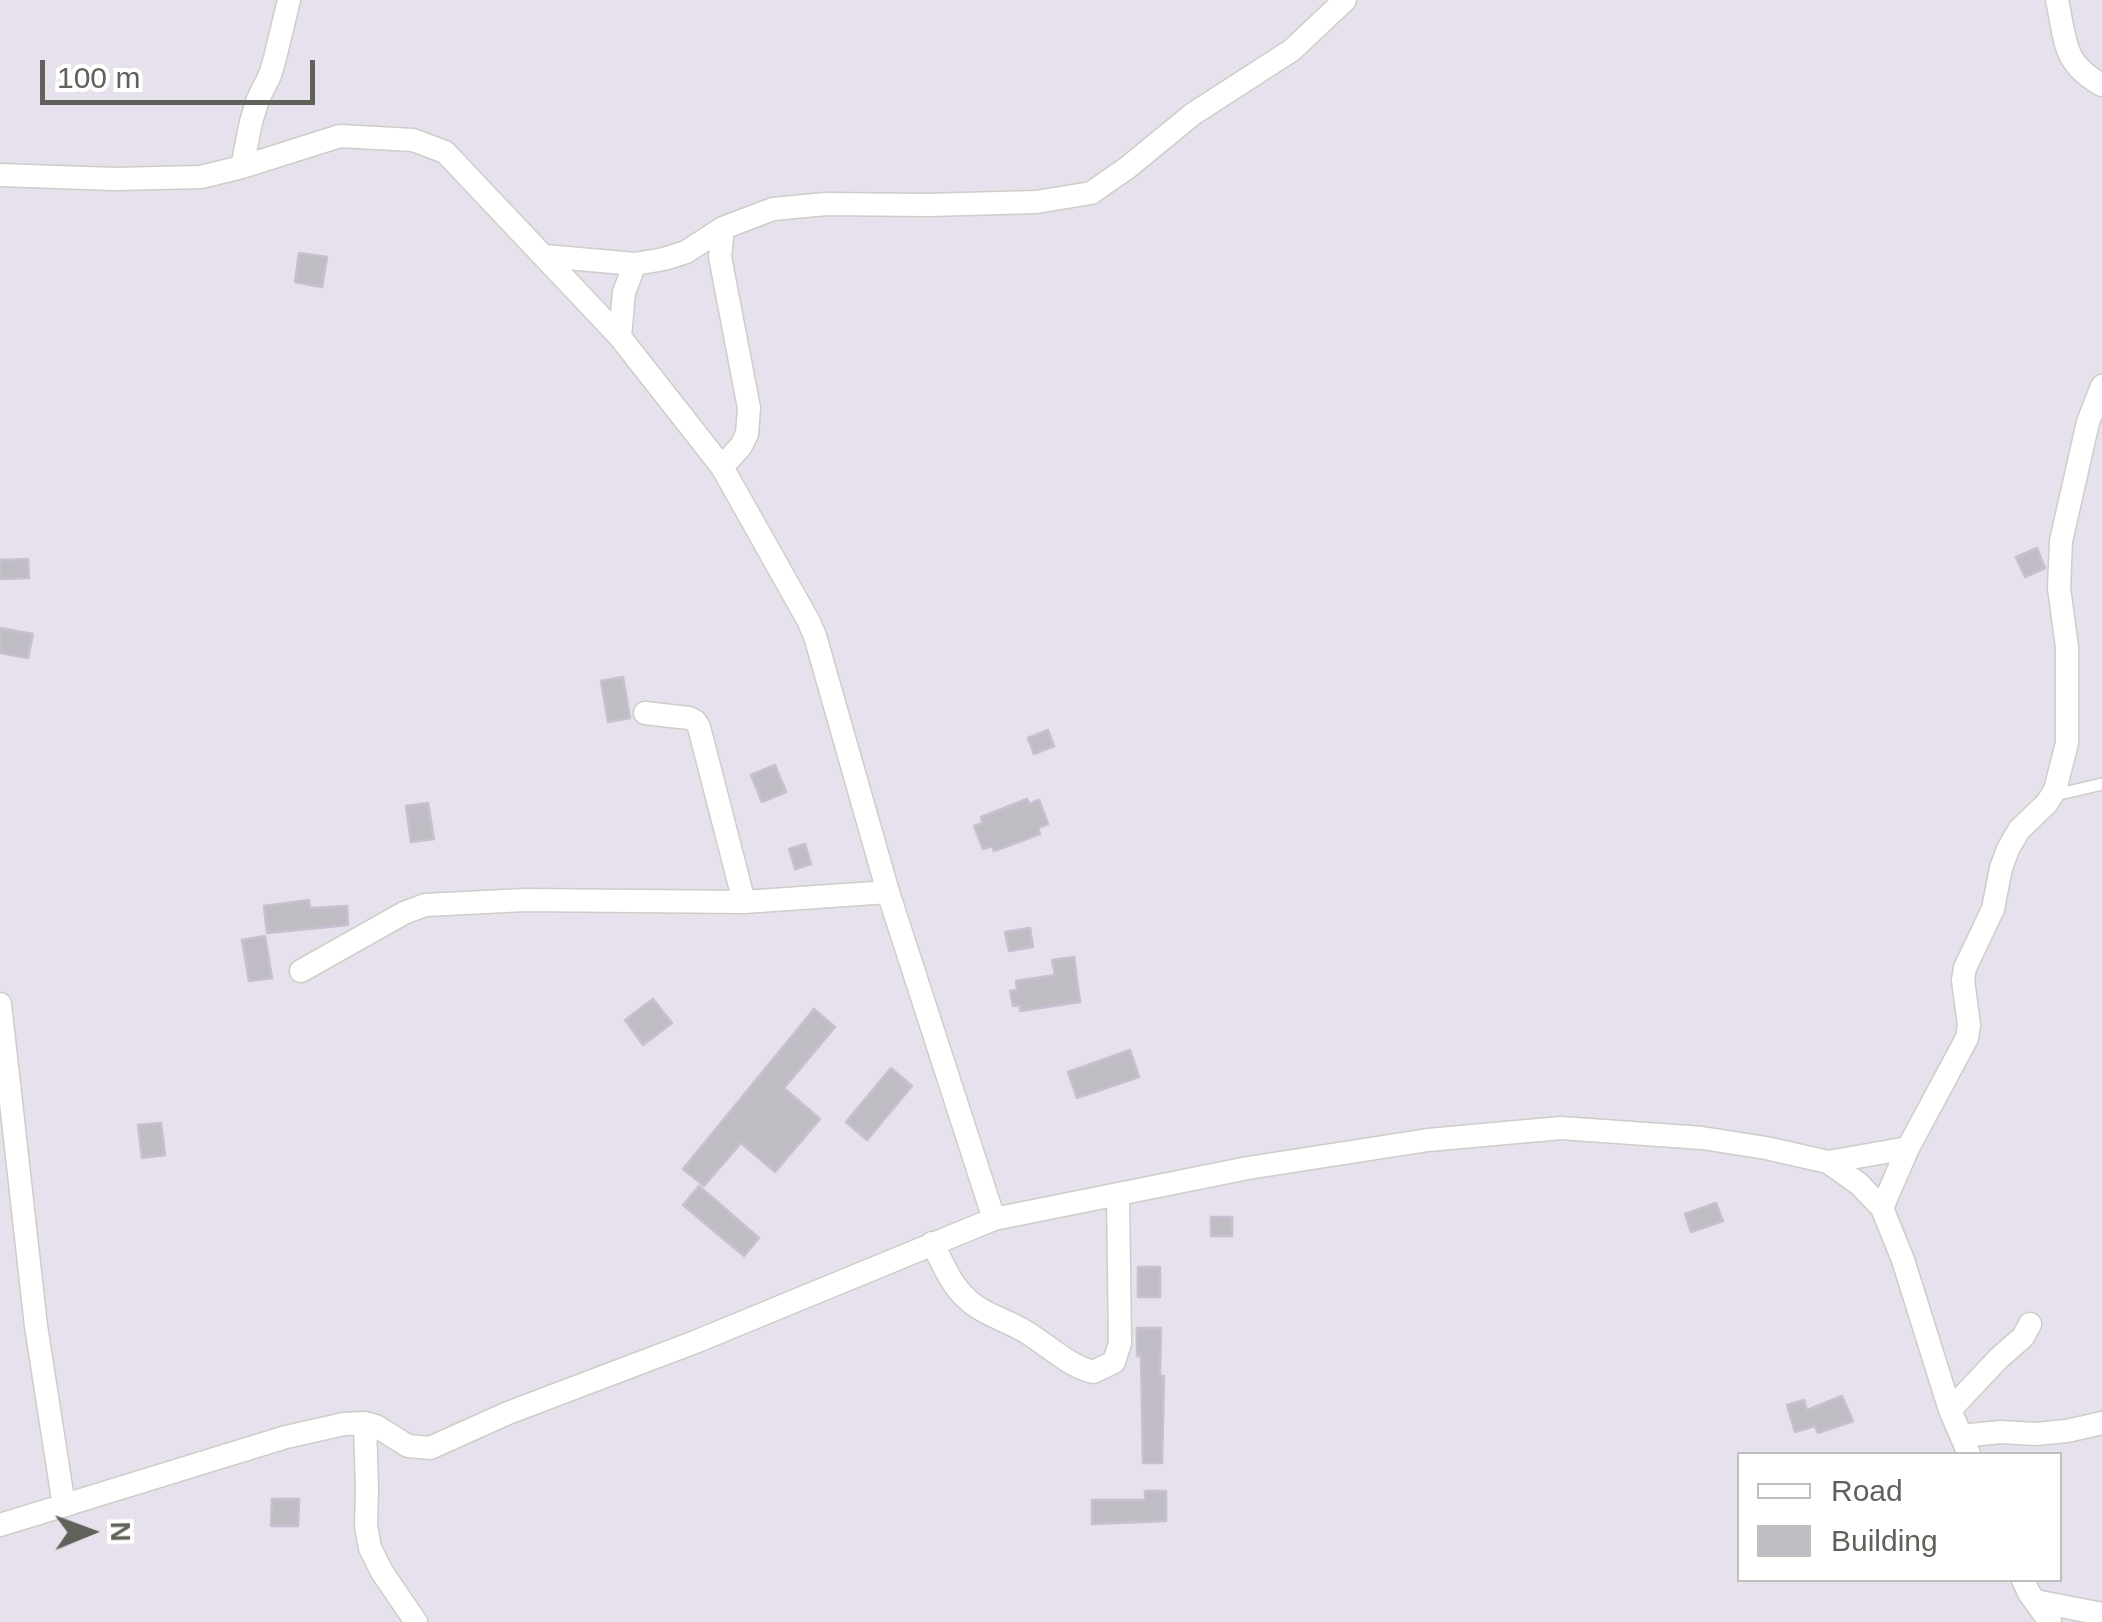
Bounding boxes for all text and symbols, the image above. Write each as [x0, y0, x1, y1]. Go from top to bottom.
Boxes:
scale bar [45, 40, 320, 102]
text: 100 m [57, 61, 140, 94]
legend [1737, 1452, 2062, 1582]
text: Road [1831, 1474, 1903, 1507]
north arrow [40, 1482, 140, 1582]
text: N [105, 1521, 136, 1542]
text: Building [1831, 1524, 1938, 1557]

